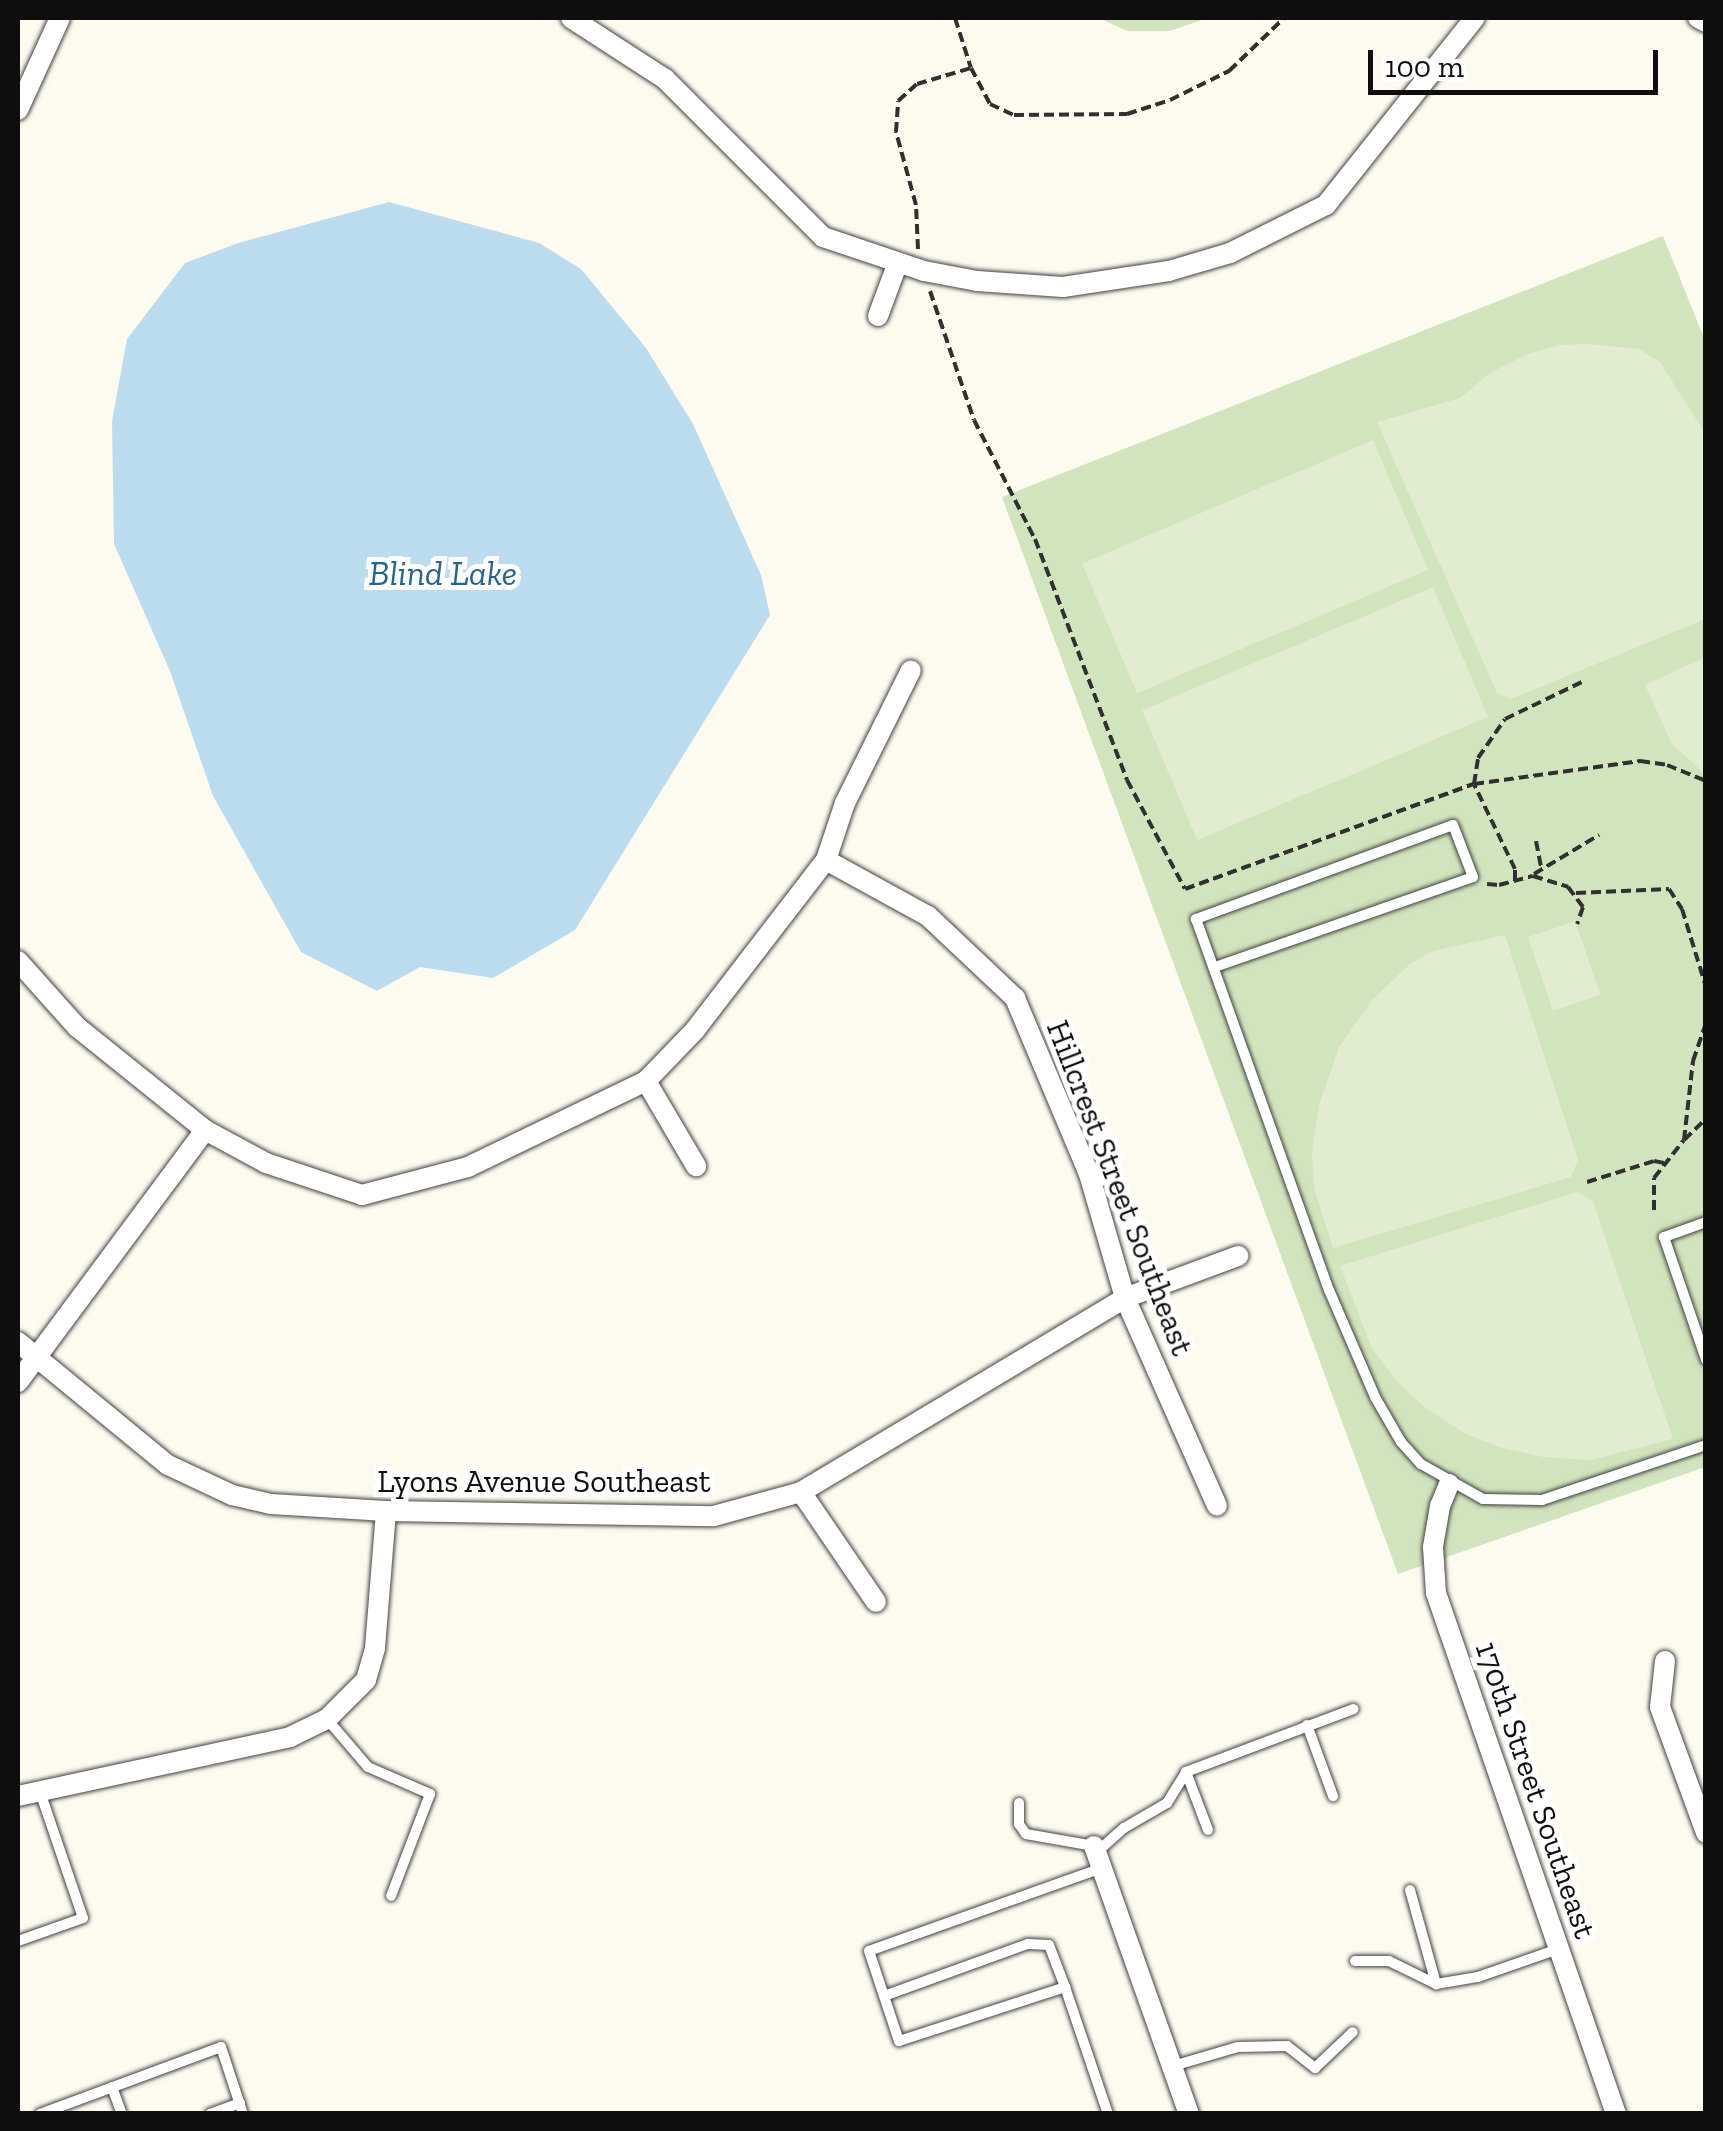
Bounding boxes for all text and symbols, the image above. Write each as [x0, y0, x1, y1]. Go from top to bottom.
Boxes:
scale bar [1373, 30, 1663, 92]
text: 100 m [1385, 49, 1464, 85]
water label: Blind Lake [369, 552, 517, 594]
street label: Hillcrest Street Southeast [1038, 1015, 1202, 1361]
street label: Lyons Avenue Southeast [377, 1462, 711, 1500]
street label: 170th Street Southeast [1467, 1636, 1605, 1944]

